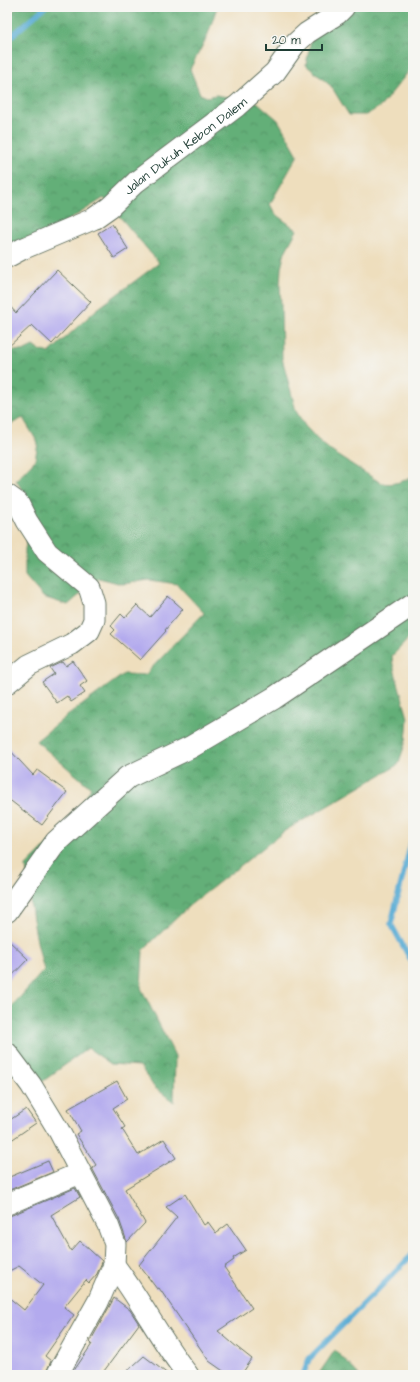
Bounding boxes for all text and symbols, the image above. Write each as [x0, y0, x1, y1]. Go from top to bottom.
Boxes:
scale bar [266, 26, 322, 52]
text: 20 m [272, 32, 301, 49]
street label: Jalan Dukuh Kebon Dalem [120, 93, 252, 199]

